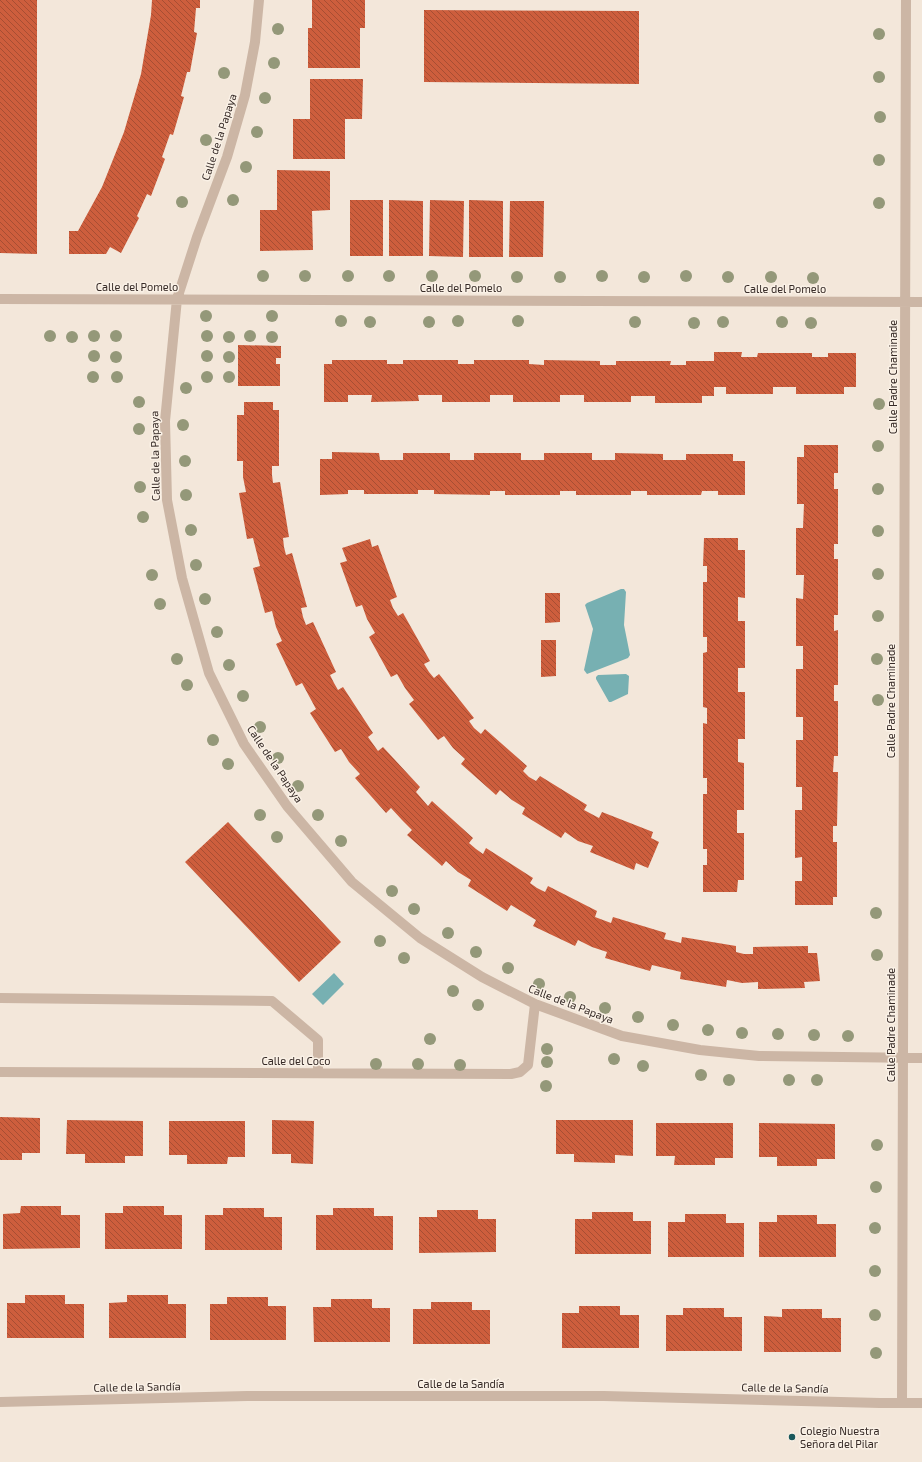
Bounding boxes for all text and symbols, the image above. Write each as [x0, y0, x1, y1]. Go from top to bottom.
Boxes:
street label: Calle de la Papaya [198, 92, 239, 182]
street label: Calle del Pomelo [96, 280, 178, 293]
street label: Calle del Pomelo [420, 281, 502, 294]
street label: Calle del Pomelo [744, 282, 826, 295]
street label: Calle Padre Chaminade [886, 320, 899, 434]
street label: Calle de la Papaya [147, 411, 162, 501]
street label: Calle Padre Chaminade [884, 644, 897, 758]
street label: Calle de la Papaya [245, 723, 306, 805]
street label: Calle Padre Chaminade [884, 968, 897, 1082]
street label: Calle de la Papaya [527, 981, 616, 1026]
street label: Calle del Coco [262, 1054, 330, 1067]
street label: Calle de la Sandía [417, 1377, 505, 1390]
street label: Calle de la Sandía [93, 1379, 181, 1394]
street label: Calle de la Sandía [741, 1380, 829, 1395]
place label: Colegio Nuestra Señora del Pilar [800, 1424, 879, 1450]
marker: Colegio Nuestra Señora del Pilar [787, 1432, 797, 1442]

